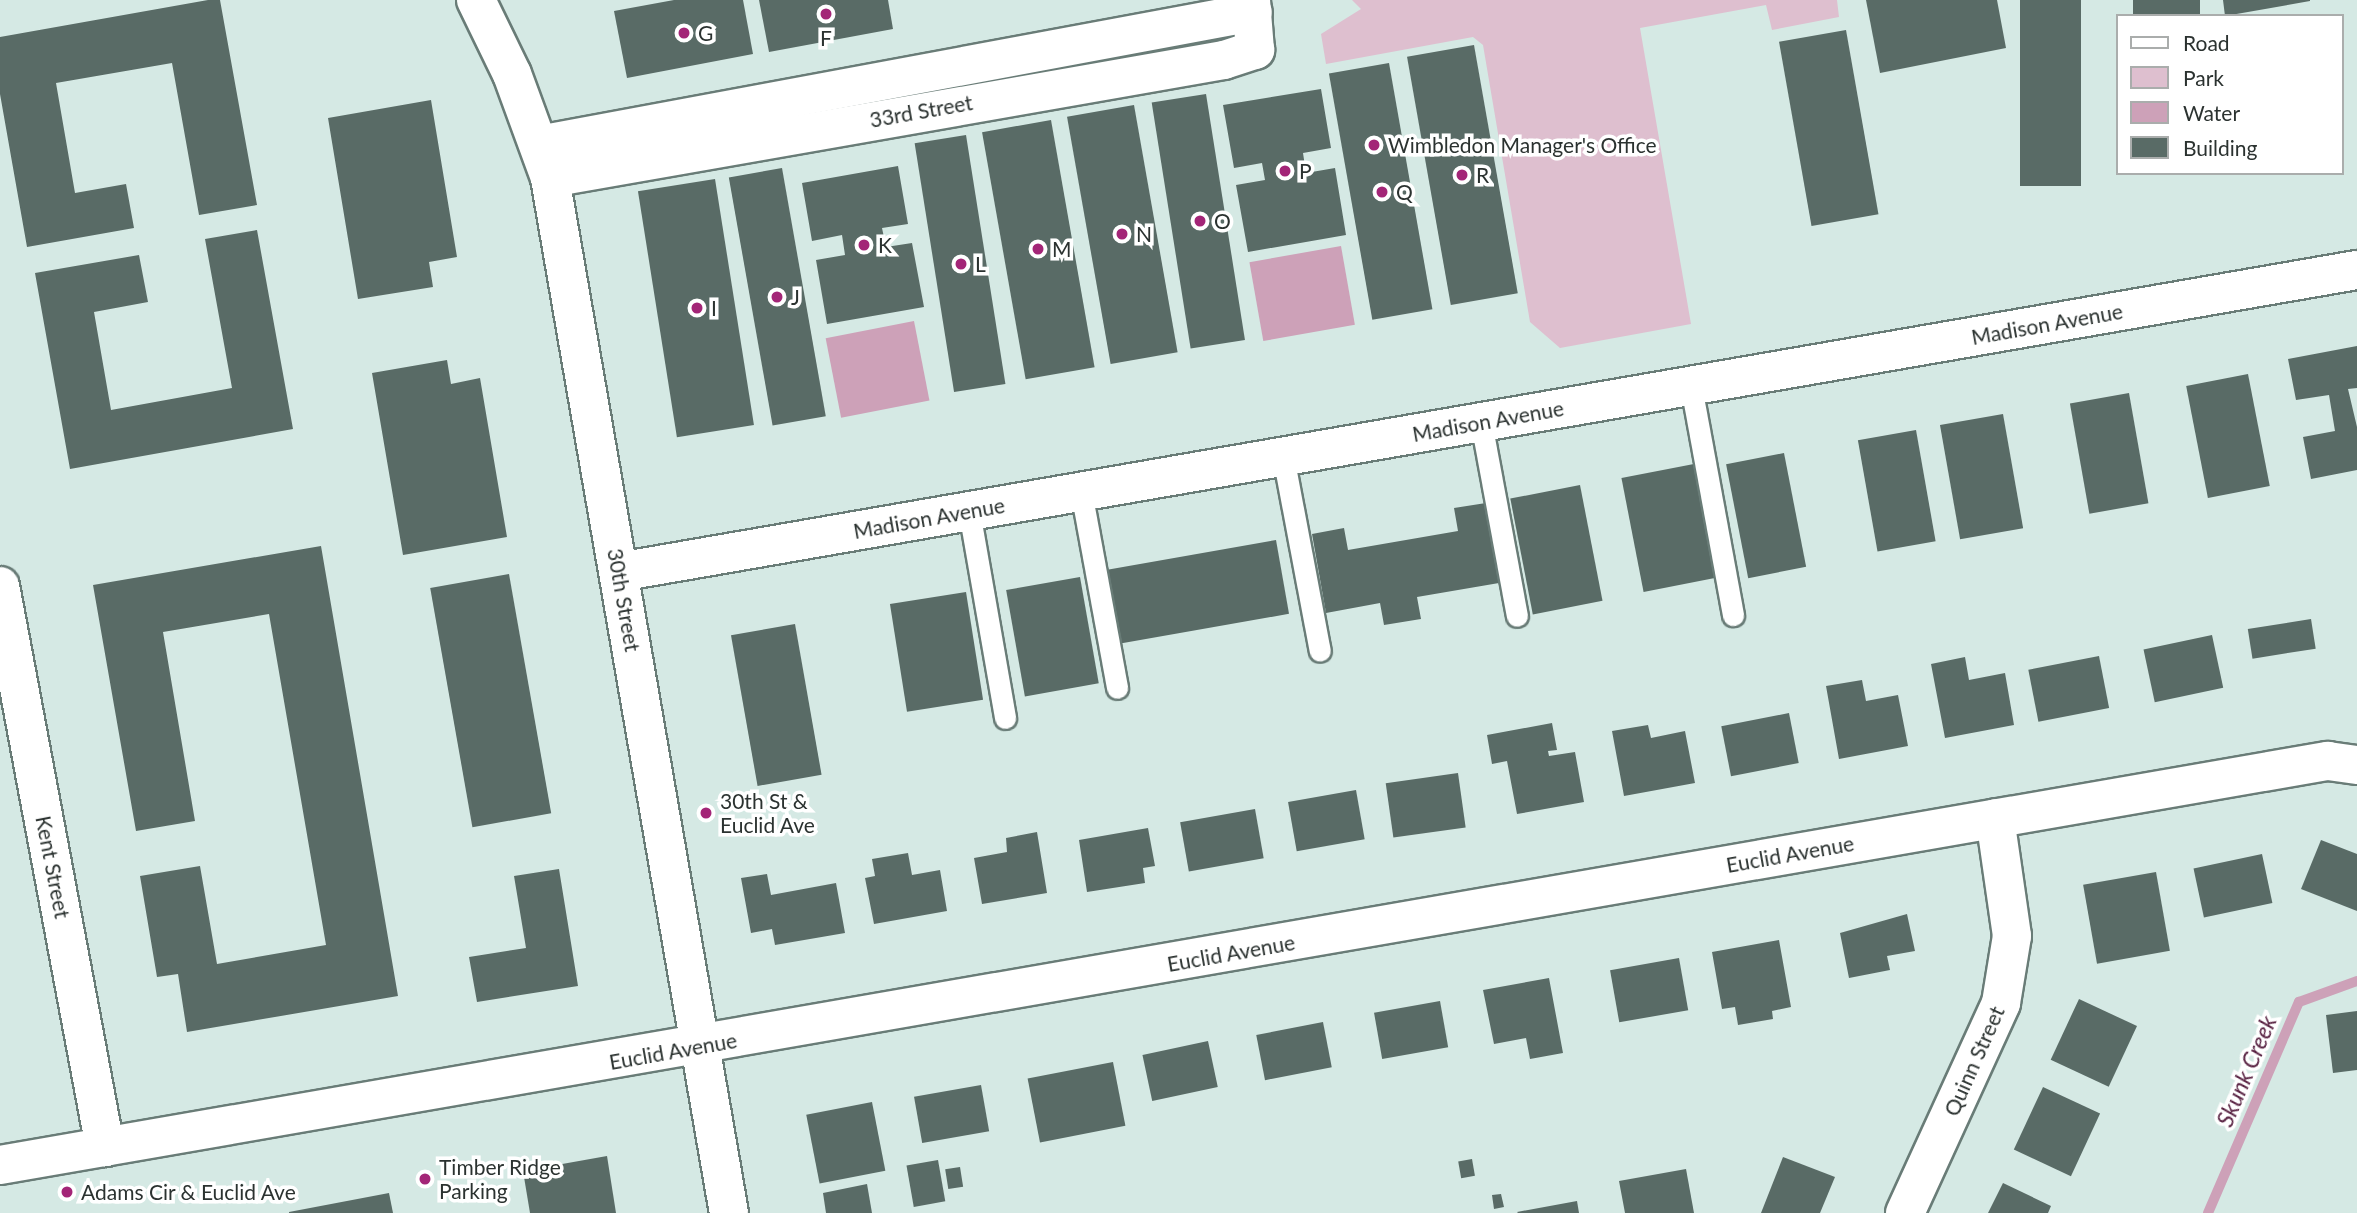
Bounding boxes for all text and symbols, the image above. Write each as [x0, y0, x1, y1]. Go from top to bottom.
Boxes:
marker: F [818, 6, 834, 22]
legend [2116, 14, 2343, 175]
place label: G [698, 20, 713, 46]
marker: G [676, 25, 692, 41]
place label: F [820, 25, 832, 51]
text: Road [2183, 30, 2230, 55]
text: Park [2183, 65, 2224, 90]
street label: 33rd Street [868, 90, 974, 132]
text: Water [2183, 100, 2240, 125]
place label: Wimbledon Manager's Office [1388, 132, 1657, 158]
text: Building [2183, 135, 2258, 160]
marker: Wimbledon Manager's Office [1366, 137, 1382, 153]
place label: P [1299, 158, 1312, 184]
place label: R [1476, 162, 1489, 188]
marker: P [1277, 163, 1293, 179]
marker: R [1454, 167, 1470, 183]
place label: Q [1396, 179, 1413, 205]
marker: Q [1374, 184, 1390, 200]
place label: O [1214, 208, 1231, 234]
marker: O [1192, 213, 1208, 229]
place label: N [1136, 221, 1152, 247]
marker: N [1114, 226, 1130, 242]
place label: K [878, 232, 892, 258]
place label: M [1052, 236, 1071, 262]
marker: K [856, 237, 872, 253]
marker: M [1030, 241, 1046, 257]
place label: L [975, 251, 986, 277]
marker: L [953, 256, 969, 272]
place label: J [791, 284, 800, 310]
marker: J [769, 289, 785, 305]
place label: I [711, 295, 717, 321]
street label: Madison Avenue [1969, 298, 2125, 350]
marker: I [689, 300, 705, 316]
street label: Madison Avenue [1410, 395, 1566, 447]
street label: Madison Avenue [851, 492, 1007, 544]
street label: 30th Street [603, 546, 645, 654]
place label: 30th St & Euclid Ave [720, 788, 816, 838]
marker: 30th St & Euclid Ave [698, 805, 714, 821]
street label: Kent Street [31, 814, 75, 920]
street label: Euclid Avenue [1724, 830, 1856, 878]
street label: Euclid Avenue [1165, 929, 1297, 977]
street label: Quinn Street [1939, 1002, 2009, 1120]
water label: Skunk Creek [2210, 1011, 2282, 1131]
street label: Euclid Avenue [607, 1027, 739, 1075]
place label: Timber Ridge Parking [439, 1154, 561, 1204]
marker: Timber Ridge Parking [417, 1171, 433, 1187]
place label: Adams Cir & Euclid Ave [81, 1179, 297, 1205]
marker: Adams Cir & Euclid Ave [59, 1184, 75, 1200]

